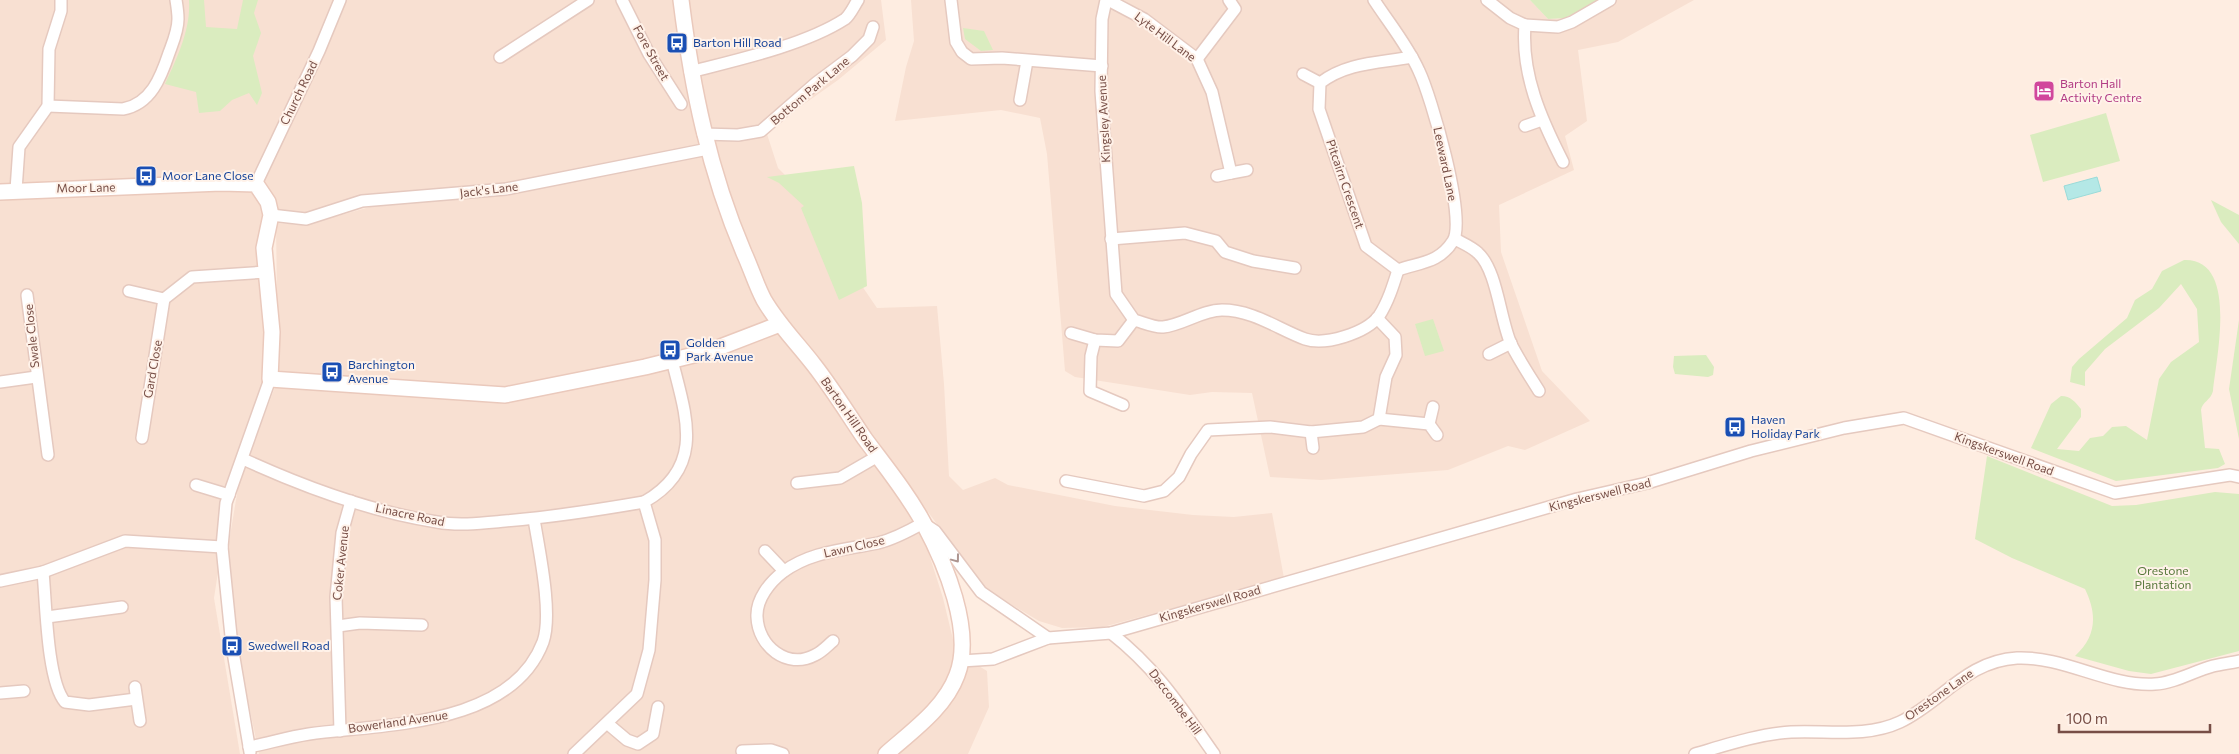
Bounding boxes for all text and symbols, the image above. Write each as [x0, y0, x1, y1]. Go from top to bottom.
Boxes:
street label: Lyte Hill Lane [1132, 9, 1199, 64]
street label: Fore Street [631, 22, 673, 83]
bus stop icon: Barton Hill Road [665, 31, 689, 55]
place label: Barton Hill Road [693, 35, 782, 49]
street label: Bottom Park Lane [767, 53, 852, 127]
street label: Church Road [277, 58, 320, 127]
street label: Kingsley Avenue [1094, 75, 1112, 163]
place label: Barton Hall Activity Centre [2060, 76, 2142, 104]
hotel icon: Barton Hall Activity Centre [2032, 79, 2056, 103]
street label: Leeward Lane [1431, 126, 1461, 202]
street label: Pitcairn Crescent [1324, 137, 1368, 230]
bus stop icon: Moor Lane Close [134, 164, 158, 188]
place label: Moor Lane Close [162, 168, 254, 182]
street label: Jack's Lane [459, 178, 519, 201]
street label: Moor Lane [56, 179, 116, 195]
street label: Swale Close [21, 303, 41, 369]
place label: Golden Park Avenue [686, 335, 753, 363]
bus stop icon: Golden Park Avenue [658, 338, 682, 362]
street label: Gard Close [140, 339, 164, 399]
place label: Barchington Avenue [348, 357, 415, 385]
bus stop icon: Barchington Avenue [320, 360, 344, 384]
street label: Barton Hill Road [819, 374, 881, 455]
place label: Haven Holiday Park [1751, 412, 1820, 440]
bus stop icon: Haven Holiday Park [1723, 415, 1747, 439]
street label: Kingskerswell Road [1953, 429, 2056, 478]
street label: Kingskerswell Road [1547, 475, 1652, 513]
street label: Linacre Road [374, 500, 446, 528]
street label: Coker Avenue [329, 525, 351, 601]
street label: Lawn Close [822, 532, 886, 560]
one-way arrow [950, 553, 959, 562]
park label: Orestone Plantation [2135, 563, 2191, 591]
street label: Kingskerswell Road [1158, 582, 1262, 624]
bus stop icon: Swedwell Road [220, 634, 244, 658]
place label: Swedwell Road [248, 638, 330, 652]
street label: Orestone Lane [1902, 665, 1975, 723]
street label: Daccombe Hill [1147, 666, 1205, 737]
scale bar [2059, 702, 2210, 734]
street label: Bowerland Avenue [347, 707, 449, 735]
text: 100 m [2066, 709, 2108, 727]

